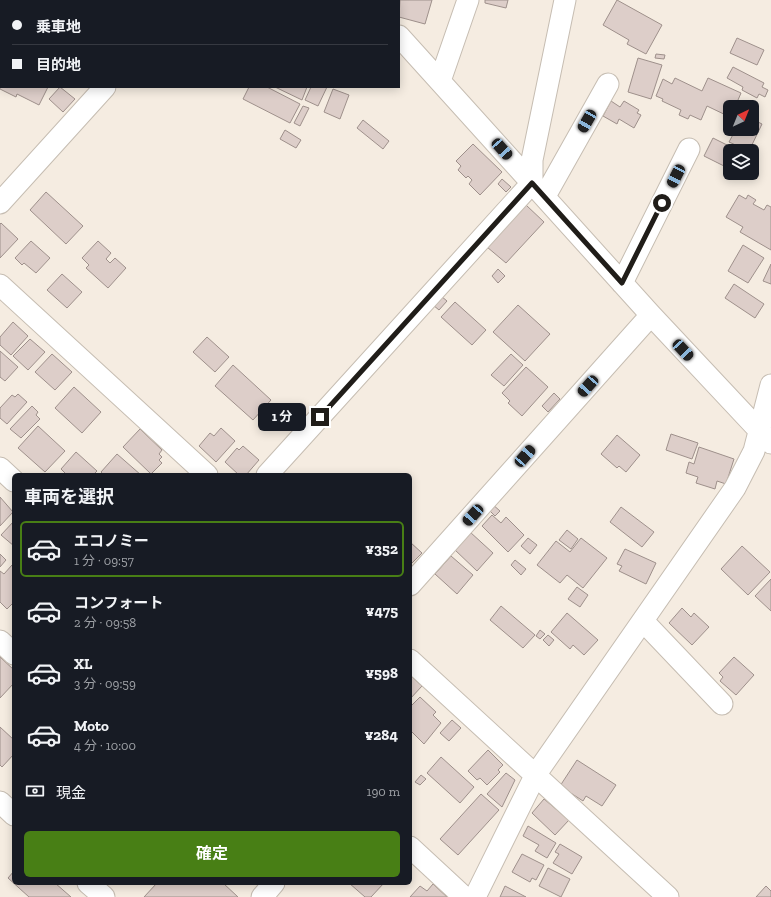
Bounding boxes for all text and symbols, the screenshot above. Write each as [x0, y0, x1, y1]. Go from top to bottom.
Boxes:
text: 乗車地 [36, 18, 81, 36]
text: 目的地 [36, 56, 81, 74]
north arrow [723, 100, 759, 136]
map controls [723, 100, 759, 180]
car [576, 108, 598, 134]
car [490, 136, 514, 162]
button: layers [723, 144, 759, 180]
car [665, 163, 687, 189]
route start [653, 194, 671, 212]
car [670, 337, 696, 363]
car [576, 373, 600, 399]
callout: 1 分 [258, 403, 306, 431]
route end [311, 408, 329, 426]
text: 1 分 [272, 409, 292, 424]
car [513, 443, 537, 469]
text: 車両を選択 [24, 486, 114, 508]
car [461, 502, 485, 528]
icon: car [26, 531, 62, 567]
text: エコノミー [74, 532, 149, 550]
text: ¥352 [365, 540, 398, 558]
text: 1 分 · 09:57 [74, 553, 134, 568]
icon: car [26, 593, 62, 629]
text: コンフォート [74, 594, 164, 612]
text: ¥475 [366, 602, 398, 620]
text: 2 分 · 09:58 [74, 615, 136, 630]
icon: car [26, 655, 62, 691]
text: XL [74, 655, 92, 673]
text: ¥598 [365, 664, 398, 682]
text: 3 分 · 09:59 [74, 676, 136, 691]
icon: car [26, 717, 62, 753]
text: Moto [74, 717, 109, 735]
text: ¥284 [364, 726, 398, 744]
text: 4 分 · 10:00 [74, 738, 136, 753]
icon: cash [24, 780, 46, 802]
text: 現金 [56, 784, 86, 802]
text: 190 m [366, 784, 400, 799]
button: 確定 [24, 831, 400, 877]

